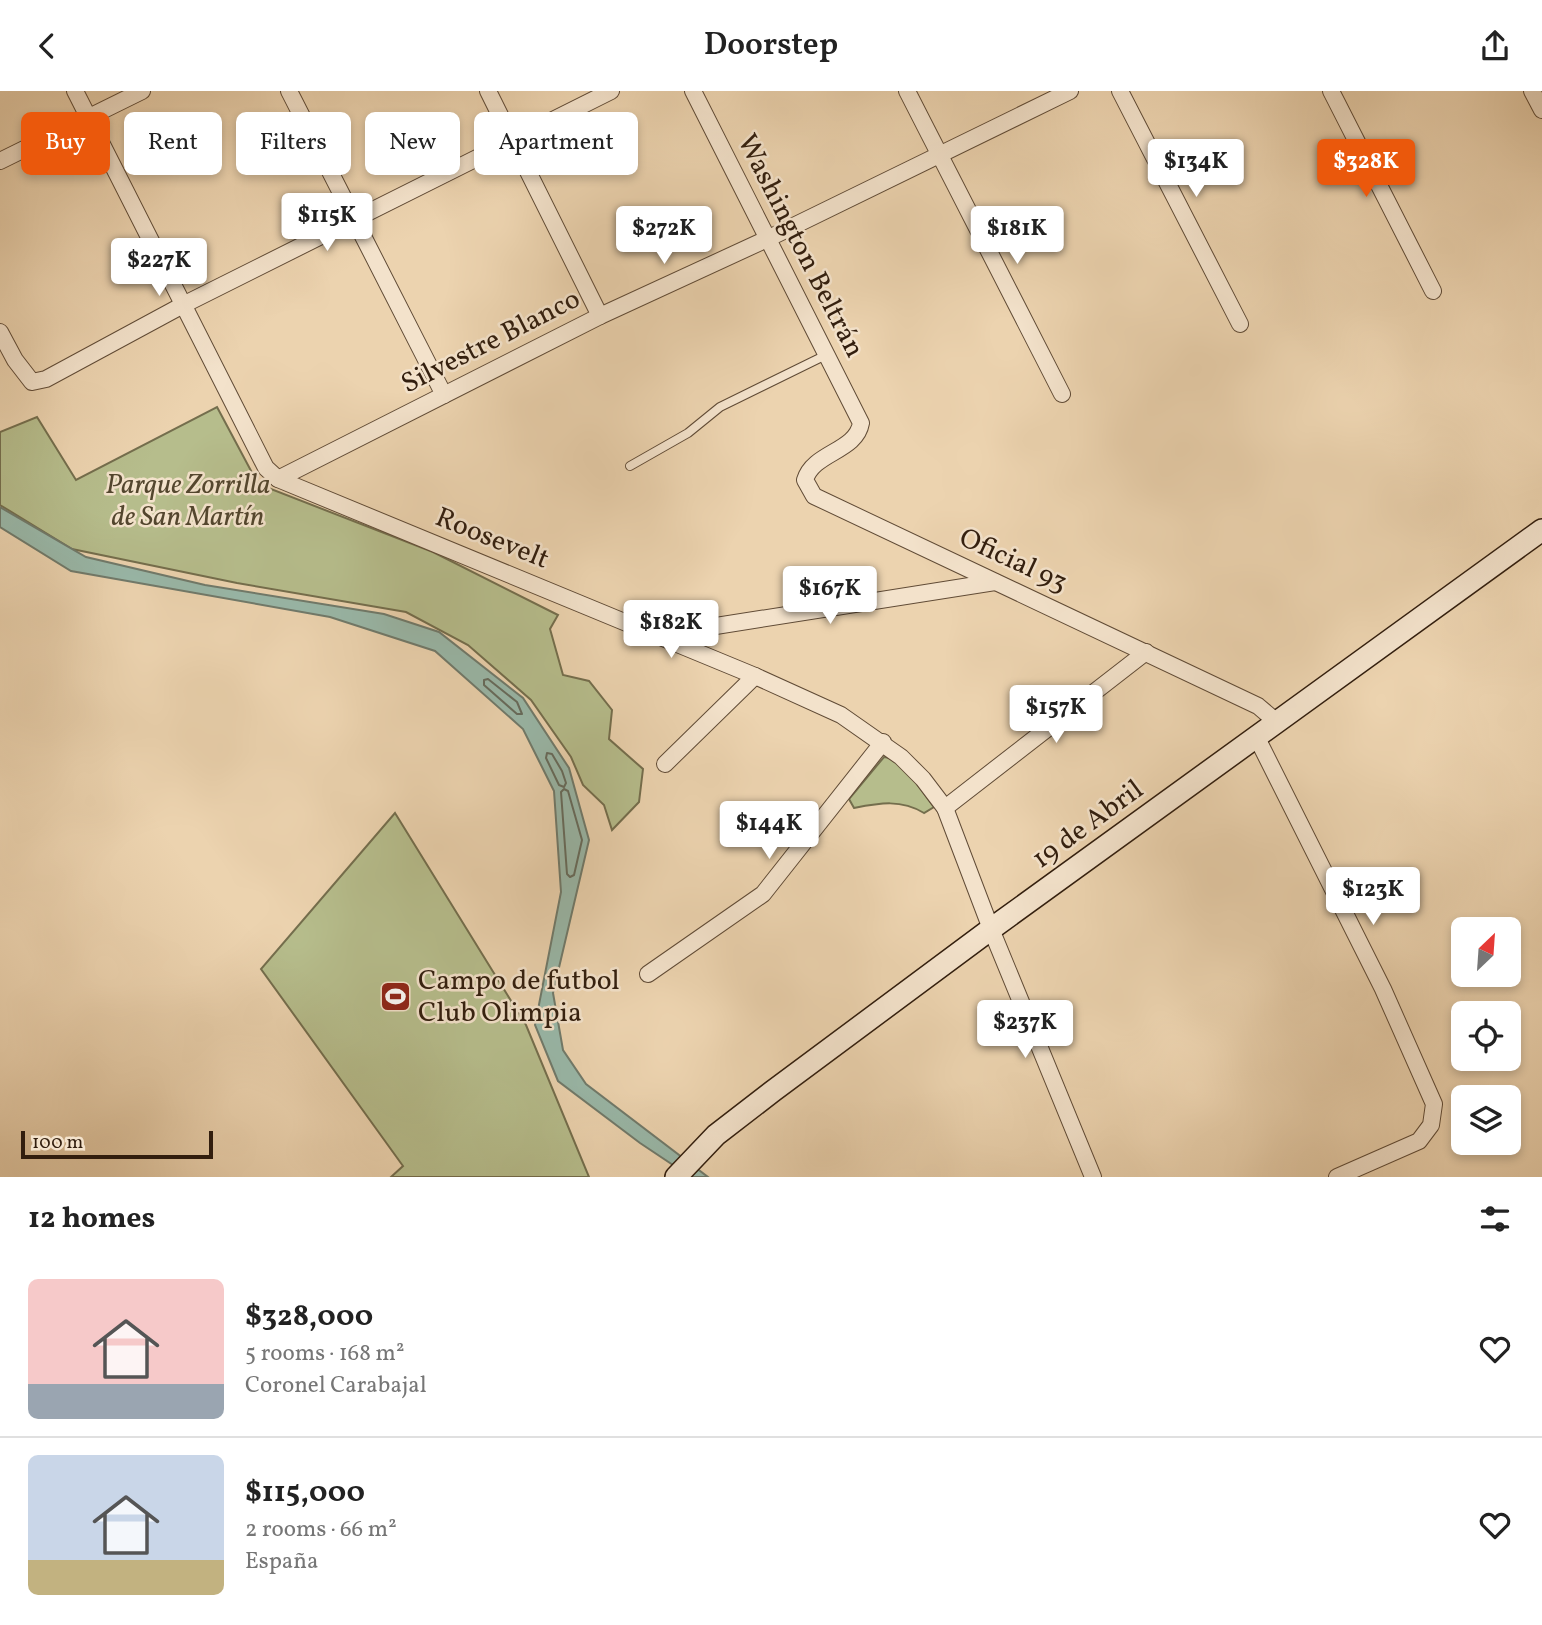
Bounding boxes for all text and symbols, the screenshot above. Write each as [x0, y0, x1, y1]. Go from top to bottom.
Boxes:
text: Doorstep [704, 24, 838, 68]
icon: back [28, 27, 66, 65]
icon: share [1476, 27, 1514, 65]
chip: Buy [21, 112, 110, 175]
chip: Rent [124, 112, 222, 175]
chip: Filters [236, 112, 351, 175]
chip: New [365, 112, 460, 175]
chip: Apartment [474, 112, 638, 175]
street label: Washington Beltrán [727, 127, 873, 365]
pin: $134K [1147, 139, 1245, 199]
pin: $328K [1317, 139, 1415, 199]
text: $134K [1164, 146, 1228, 178]
text: $328K [1333, 146, 1399, 178]
pin: $115K [278, 193, 376, 253]
text: $115K [297, 200, 357, 232]
pin: $272K [615, 207, 713, 266]
pin: $181K [968, 207, 1066, 266]
text: $272K [632, 213, 696, 245]
text: $181K [987, 213, 1047, 245]
pin: $227K [110, 239, 208, 298]
text: $227K [127, 245, 191, 277]
street label: Silvestre Blanco [395, 280, 587, 404]
park label: Parque Zorrilla de San Martín [105, 466, 271, 537]
street label: Roosevelt [429, 499, 555, 579]
street label: Oficial 93 [953, 519, 1073, 603]
pin: $167K [781, 567, 879, 626]
text: $167K [799, 573, 861, 605]
pin: $182K [622, 601, 720, 660]
text: $182K [640, 607, 703, 639]
pin: $157K [1007, 685, 1105, 745]
text: $157K [1026, 692, 1086, 724]
street label: 19 de Abril [1024, 771, 1152, 879]
pin: $144K [720, 801, 818, 861]
text: $144K [736, 808, 802, 840]
pin: $123K [1324, 867, 1422, 927]
text: $123K [1342, 874, 1404, 906]
north arrow [1451, 917, 1521, 987]
map controls [1451, 917, 1521, 1155]
place label: Campo de futbol Club Olimpia [418, 962, 620, 1033]
sports icon: Campo de futbol Club Olimpia [378, 980, 412, 1014]
pin: $237K [976, 1000, 1074, 1060]
button: locate [1451, 1001, 1521, 1071]
text: $237K [993, 1007, 1057, 1039]
button: layers [1451, 1085, 1521, 1155]
scale bar [21, 1128, 214, 1160]
text: 100 m [32, 1130, 83, 1156]
text: 12 homes [28, 1198, 155, 1240]
icon: filters [1476, 1200, 1514, 1238]
text: $328,000 [245, 1296, 373, 1338]
icon: home [84, 1307, 168, 1391]
icon: heart [1476, 1330, 1514, 1368]
text: 5 rooms · 168 m² [245, 1338, 404, 1370]
text: Coronel Carabajal [245, 1370, 427, 1402]
text: $115,000 [245, 1472, 365, 1514]
icon: home [84, 1483, 168, 1567]
icon: heart [1476, 1506, 1514, 1544]
text: 2 rooms · 66 m² [245, 1514, 397, 1546]
text: España [245, 1546, 319, 1578]

